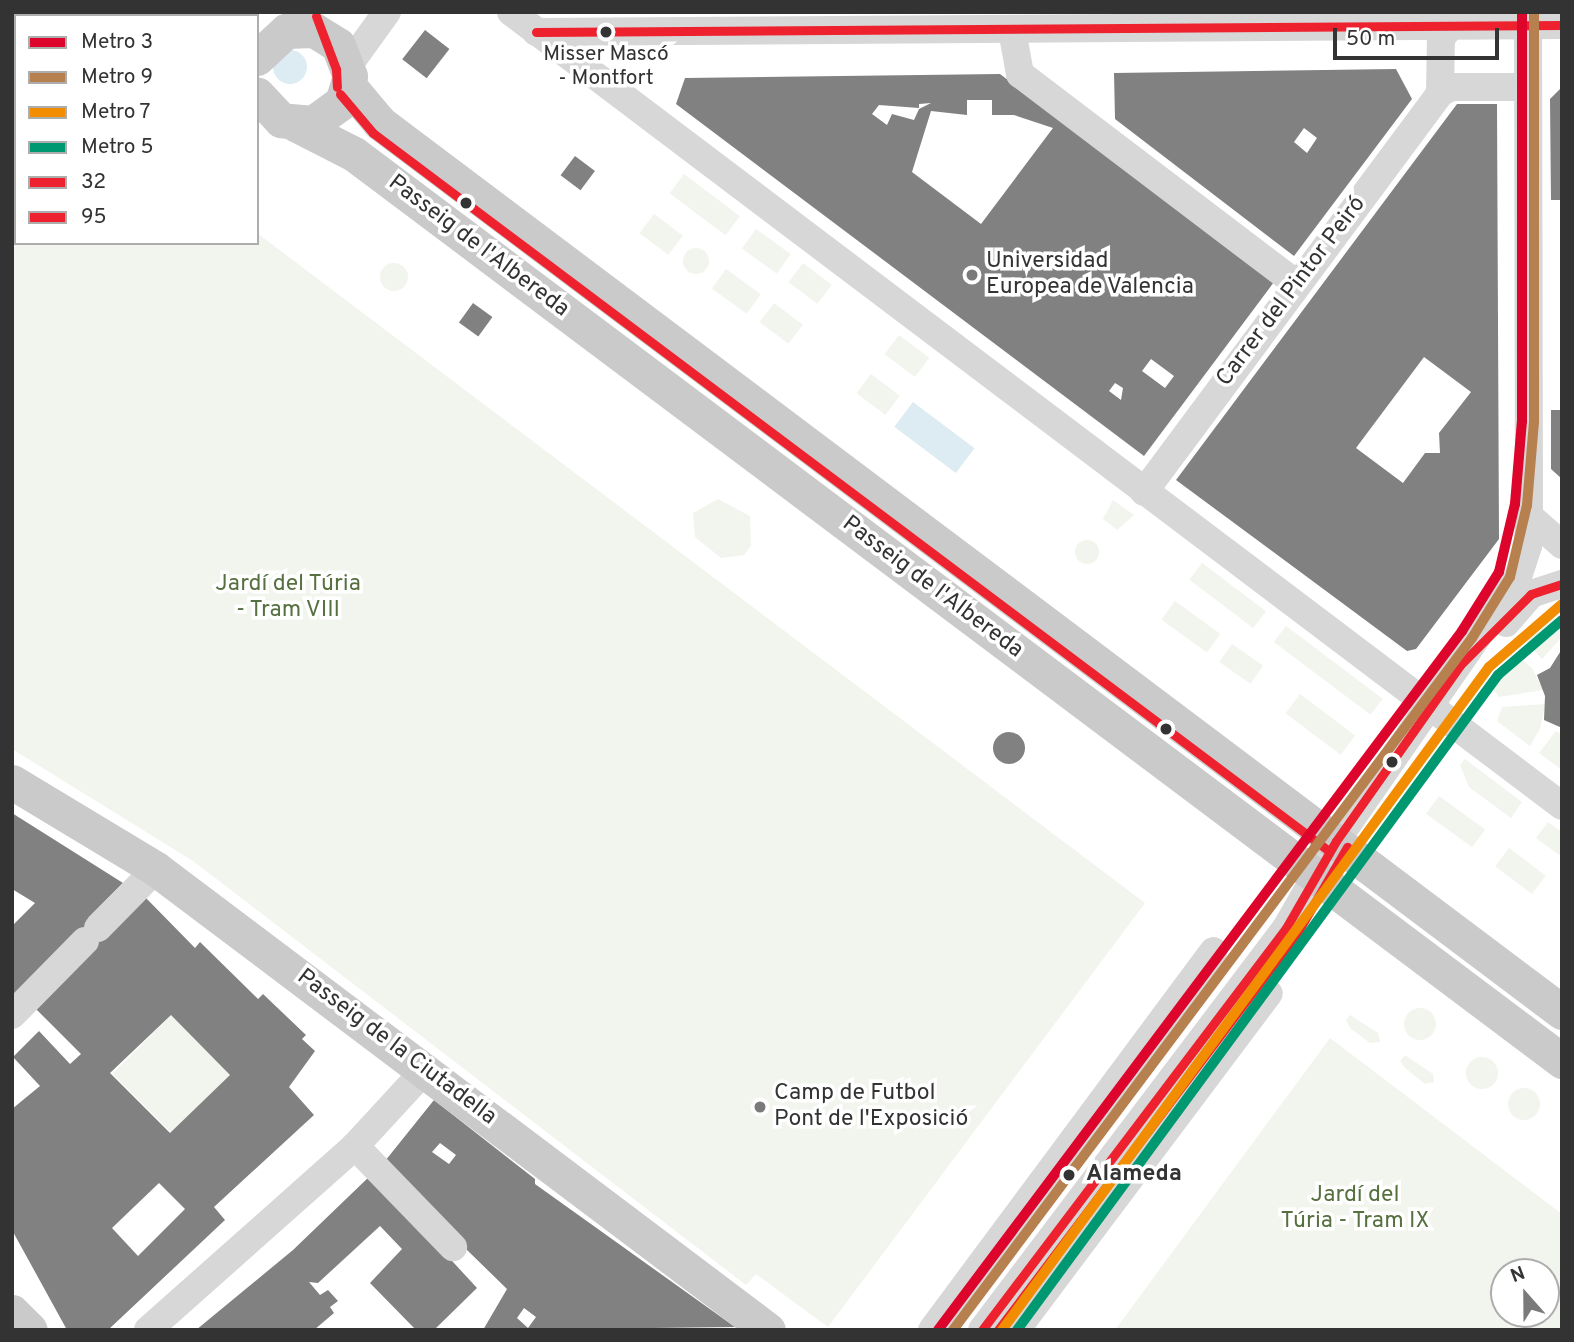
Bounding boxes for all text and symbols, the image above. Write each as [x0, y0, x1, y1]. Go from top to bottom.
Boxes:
legend [14, 14, 259, 245]
scale bar [1336, 14, 1502, 58]
marker: Misser Mascó - Montfort [599, 25, 613, 39]
text: 50 m [1346, 26, 1395, 53]
text: Metro 3 [81, 29, 153, 56]
place label: Misser Mascó - Montfort [543, 42, 669, 92]
text: Metro 9 [81, 64, 153, 91]
text: Metro 7 [81, 99, 151, 126]
text: Metro 5 [81, 134, 153, 161]
text: 32 [81, 169, 106, 196]
street label: Passeig de l'Albereda [382, 170, 574, 324]
street label: Carrer del Pintor Peiró [1212, 192, 1372, 392]
unlabelled marker [459, 196, 473, 210]
text: 95 [81, 204, 107, 231]
place label: Universidad Europea de Valencia [986, 248, 1195, 302]
marker: Universidad Europea de Valencia [964, 267, 980, 283]
street label: Passeig de l'Albereda [836, 511, 1028, 665]
park label: Jardí del Túria - Tram VIII [215, 571, 361, 625]
unlabelled marker [1159, 722, 1173, 736]
unlabelled marker [1385, 755, 1399, 769]
street label: Passeig de la Ciutadella [291, 964, 501, 1132]
place label: Camp de Futbol Pont de l'Exposició [774, 1080, 968, 1134]
marker: Camp de Futbol Pont de l'Exposició [752, 1099, 768, 1115]
place label: Alameda [1086, 1161, 1182, 1189]
marker: Alameda [1058, 1164, 1080, 1186]
park label: Jardí del Túria - Tram IX [1280, 1182, 1430, 1236]
north arrow [1490, 1258, 1560, 1328]
text: N [1508, 1262, 1529, 1289]

